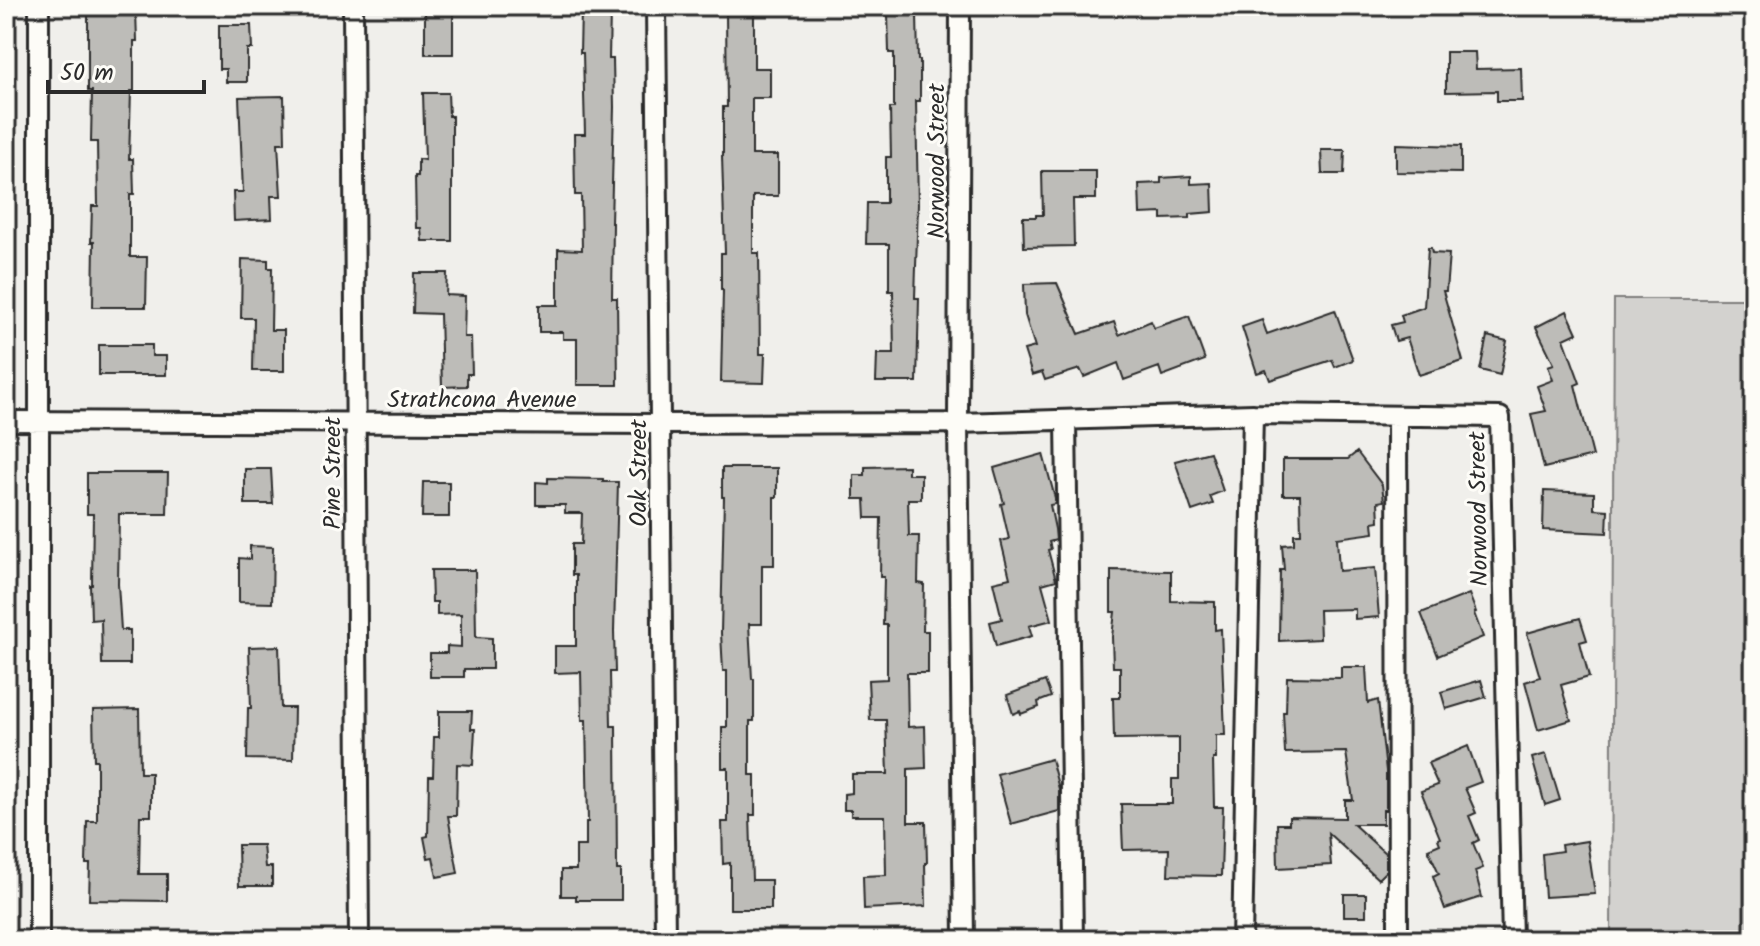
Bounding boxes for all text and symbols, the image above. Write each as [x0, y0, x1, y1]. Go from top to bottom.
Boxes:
scale bar [48, 44, 204, 94]
text: 50 m [60, 54, 114, 93]
street label: Norwood Street [918, 83, 957, 239]
street label: Strathcona Avenue [387, 381, 577, 420]
street label: Pine Street [314, 416, 353, 529]
street label: Oak Street [620, 418, 659, 527]
street label: Norwood Street [1459, 430, 1500, 587]

